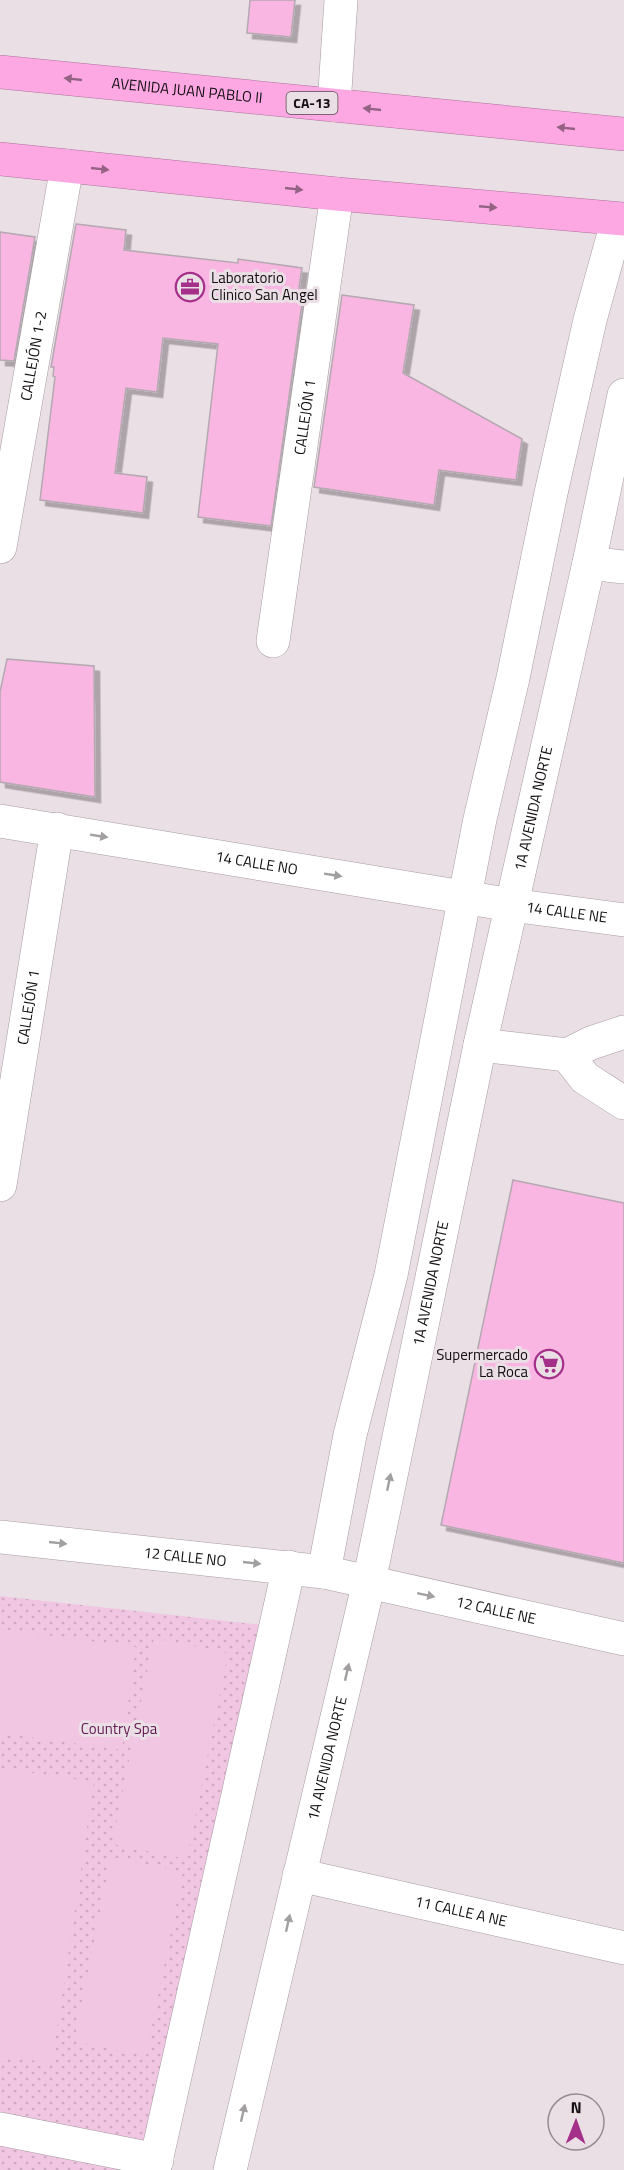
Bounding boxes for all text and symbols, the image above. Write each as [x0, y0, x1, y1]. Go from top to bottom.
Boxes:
street label: AVENIDA JUAN PABLO II [111, 71, 264, 109]
one-way arrow [64, 74, 83, 84]
road number: CA-13 [286, 92, 338, 114]
one-way arrow [362, 104, 381, 114]
one-way arrow [556, 123, 575, 133]
one-way arrow [91, 164, 110, 174]
one-way arrow [284, 185, 303, 194]
one-way arrow [479, 202, 498, 212]
place label: Laboratorio Clinico San Angel [211, 266, 318, 306]
office icon: Laboratorio Clinico San Angel [174, 271, 206, 303]
street label: CALLEJÓN 1-2 [14, 309, 52, 403]
street label: CALLEJÓN 1 [288, 378, 321, 456]
street label: 1A AVENIDA NORTE [508, 744, 558, 873]
one-way arrow [90, 832, 109, 841]
street label: 14 CALLE NO [214, 845, 300, 881]
one-way arrow [324, 871, 343, 880]
street label: 14 CALLE NE [525, 895, 609, 929]
street label: CALLEJÓN 1 [11, 968, 45, 1046]
street label: 1A AVENIDA NORTE [406, 1219, 454, 1348]
place label: Supermercado La Roca [436, 1343, 528, 1383]
supermarket icon: Supermercado La Roca [533, 1348, 565, 1380]
one-way arrow [385, 1472, 394, 1491]
one-way arrow [49, 1538, 68, 1548]
street label: 12 CALLE NO [142, 1541, 228, 1572]
one-way arrow [243, 1558, 262, 1568]
one-way arrow [416, 1590, 435, 1600]
street label: 12 CALLE NE [454, 1590, 538, 1630]
one-way arrow [343, 1663, 353, 1681]
street label: 1A AVENIDA NORTE [301, 1694, 353, 1823]
park label: Country Spa [81, 1717, 158, 1740]
street label: 11 CALLE A NE [413, 1889, 509, 1932]
one-way arrow [283, 1914, 293, 1932]
north arrow [546, 2092, 606, 2152]
text: N [571, 2095, 582, 2119]
one-way arrow [239, 2104, 249, 2122]

